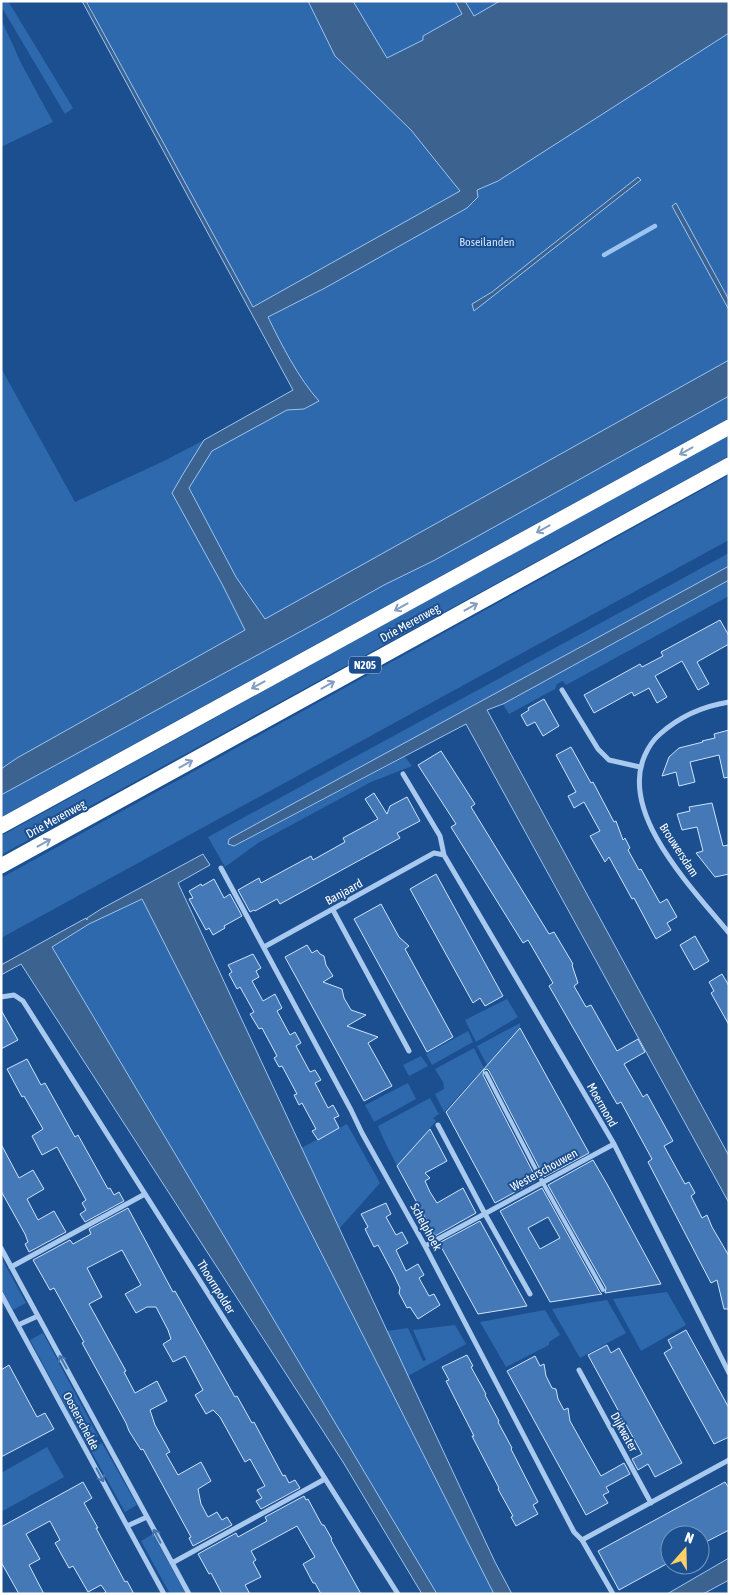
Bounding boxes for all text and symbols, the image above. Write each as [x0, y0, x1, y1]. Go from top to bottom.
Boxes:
park label: Boseilanden [459, 235, 515, 249]
one-way arrow [679, 447, 694, 456]
one-way arrow [537, 524, 551, 534]
street label: Drie Merenweg [378, 600, 443, 645]
one-way arrow [394, 602, 408, 612]
one-way arrow [463, 602, 478, 612]
road number: N205 [349, 656, 381, 674]
one-way arrow [251, 680, 266, 690]
one-way arrow [321, 680, 335, 690]
one-way arrow [179, 759, 194, 769]
street label: Drie Merenweg [24, 796, 89, 841]
street label: Brouwersdam [657, 821, 701, 879]
one-way arrow [36, 837, 51, 847]
street label: Banjaard [323, 876, 365, 908]
street label: Moermond [584, 1081, 620, 1129]
street label: Westerschouwen [508, 1146, 580, 1194]
street label: Schelphoek [407, 1201, 445, 1254]
street label: Thoornpolder [194, 1258, 238, 1317]
one-way arrow [58, 1355, 67, 1370]
street label: Oosterschelde [60, 1390, 102, 1452]
street label: Dijkwater [608, 1410, 641, 1454]
one-way arrow [95, 1467, 105, 1482]
north arrow [660, 1525, 710, 1575]
one-way arrow [152, 1528, 162, 1543]
text: N [683, 1529, 696, 1547]

